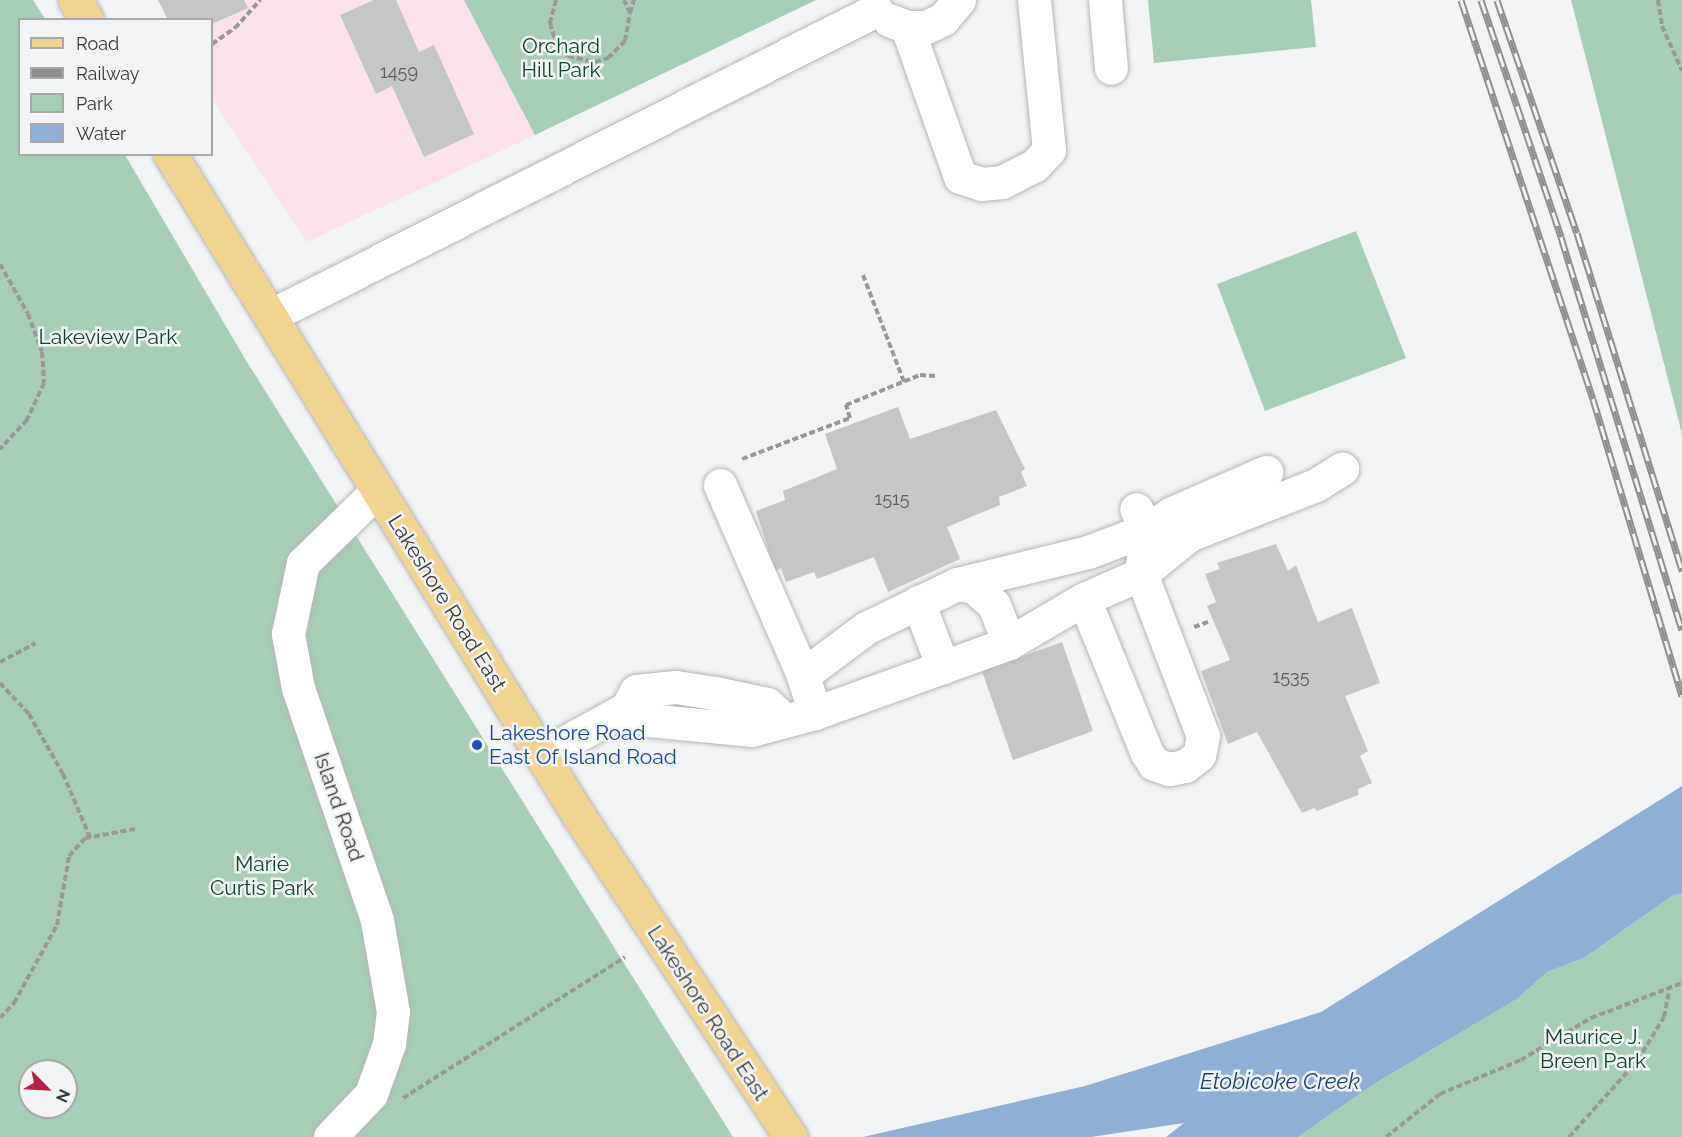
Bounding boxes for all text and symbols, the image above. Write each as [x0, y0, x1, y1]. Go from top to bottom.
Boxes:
legend [18, 18, 213, 156]
text: Road [76, 33, 119, 54]
park label: Orchard Hill Park [521, 33, 601, 83]
house number: 1459 [380, 61, 418, 83]
text: Railway [76, 63, 140, 84]
text: Park [76, 93, 113, 114]
text: Water [76, 123, 126, 144]
park label: Lakeview Park [38, 324, 178, 350]
house number: 1515 [874, 488, 910, 510]
street label: Lakeshore Road East [382, 510, 512, 696]
house number: 1535 [1273, 666, 1309, 688]
place label: Lakeshore Road East Of Island Road [489, 720, 677, 770]
marker: Lakeshore Road East Of Island Road [470, 738, 484, 752]
street label: Island Road [309, 749, 369, 865]
park label: Marie Curtis Park [210, 851, 314, 901]
street label: Lakeshore Road East [642, 921, 774, 1105]
park label: Maurice J. Breen Park [1540, 1024, 1646, 1074]
north arrow [18, 1059, 78, 1119]
water label: Etobicoke Creek [1200, 1069, 1360, 1095]
text: N [52, 1086, 74, 1105]

